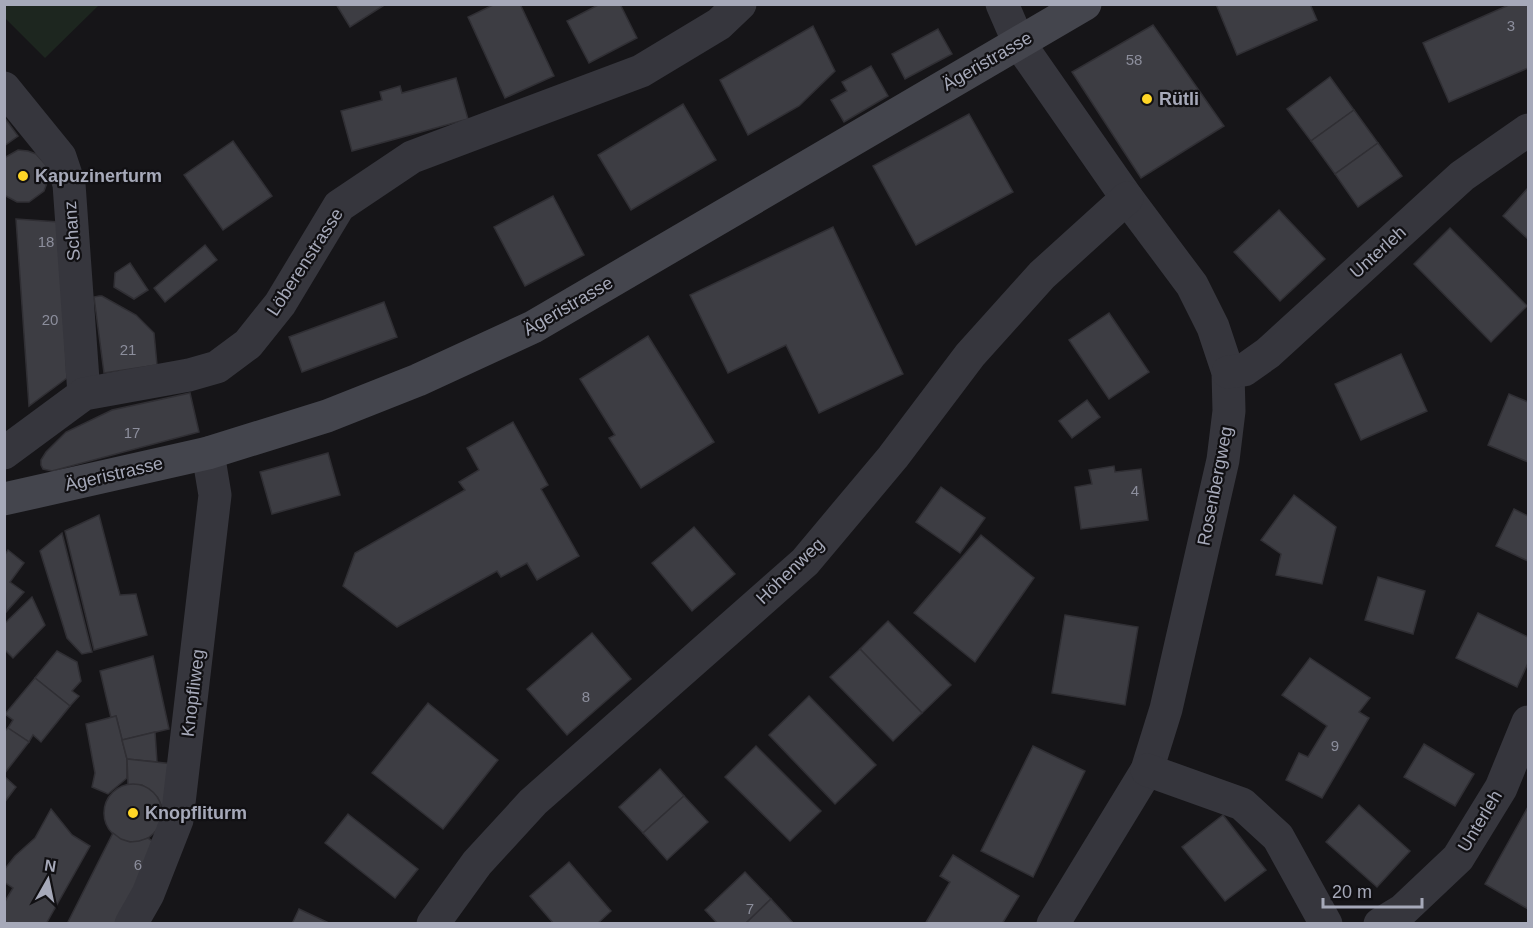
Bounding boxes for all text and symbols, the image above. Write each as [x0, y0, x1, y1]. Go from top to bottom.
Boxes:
house number: 3 [1507, 17, 1515, 34]
street label: Ägeristrasse [939, 27, 1035, 95]
house number: 58 [1126, 51, 1142, 68]
place label: Rütli [1159, 89, 1199, 109]
marker: Rütli [1140, 92, 1154, 106]
place label: Kapuzinerturm [35, 166, 162, 186]
marker: Kapuzinerturm [16, 169, 30, 183]
street label: Schanz [60, 200, 84, 262]
street label: Löberenstrasse [263, 205, 347, 319]
street label: Unterleh [1346, 222, 1410, 282]
house number: 18 [38, 233, 54, 250]
street label: Ägeristrasse [520, 272, 616, 340]
house number: 20 [42, 311, 58, 328]
house number: 21 [120, 341, 136, 358]
house number: 17 [124, 424, 140, 441]
street label: Rosenbergweg [1194, 425, 1236, 547]
street label: Ägeristrasse [63, 453, 165, 495]
house number: 4 [1131, 482, 1139, 499]
street label: Höhenweg [752, 534, 828, 608]
street label: Knopfliweg [178, 648, 208, 738]
house number: 8 [582, 688, 590, 705]
house number: 9 [1331, 737, 1339, 754]
street label: Unterleh [1454, 787, 1506, 855]
place label: Knopfliturm [145, 803, 247, 823]
marker: Knopfliturm [126, 806, 140, 820]
north arrow [18, 850, 78, 910]
text: N [43, 856, 57, 875]
house number: 6 [134, 856, 142, 873]
scale bar [1323, 871, 1422, 909]
text: 20 m [1332, 882, 1372, 902]
house number: 7 [746, 900, 754, 917]

